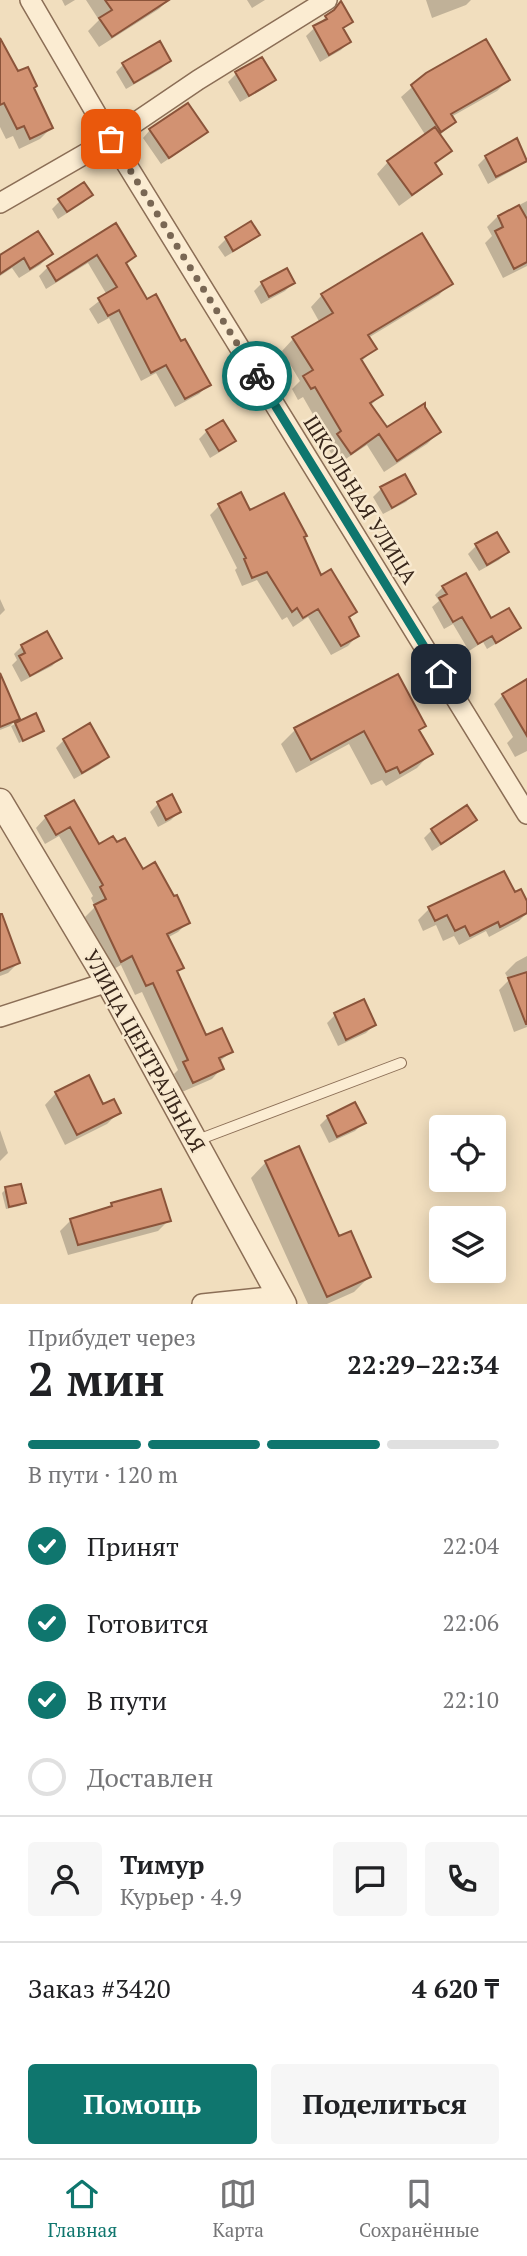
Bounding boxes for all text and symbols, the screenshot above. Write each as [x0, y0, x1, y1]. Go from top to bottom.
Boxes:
pin [81, 109, 141, 169]
icon: bag [92, 120, 130, 158]
courier [222, 341, 292, 411]
icon: bike [238, 357, 276, 395]
street label: ШКОЛЬНАЯ УЛИЦА [298, 410, 424, 589]
pin [411, 644, 471, 704]
icon: home [422, 655, 460, 693]
street label: УЛИЦА ЦЕНТРАЛЬНАЯ [78, 944, 212, 1157]
map controls [429, 1115, 506, 1283]
button: locate [429, 1115, 506, 1192]
button: layers [429, 1206, 506, 1283]
text: Прибудет через [28, 1322, 196, 1353]
text: 22:29–22:34 [347, 1347, 499, 1381]
text: 2 мин [28, 1348, 165, 1409]
text: В пути · 120 m [28, 1459, 178, 1490]
icon: check [28, 1527, 66, 1565]
text: Принят [87, 1529, 179, 1563]
text: 22:04 [442, 1530, 499, 1561]
icon: check [28, 1604, 66, 1642]
text: Готовится [87, 1606, 209, 1640]
text: 22:06 [442, 1607, 499, 1638]
icon: check [28, 1681, 66, 1719]
text: В пути [87, 1683, 167, 1717]
text: 22:10 [442, 1684, 499, 1715]
text: Доставлен [87, 1760, 213, 1794]
button: person [28, 1842, 102, 1916]
button: chat [333, 1842, 407, 1916]
button: phone [425, 1842, 499, 1916]
text: Тимур [120, 1847, 204, 1881]
text: Курьер · 4.9 [120, 1881, 242, 1912]
text: Заказ #3420 [28, 1971, 171, 2005]
text: 4 620 ₸ [412, 1971, 499, 2005]
button: Помощь [28, 2064, 257, 2144]
button: Поделиться [271, 2064, 499, 2144]
tab: Главная [48, 2175, 117, 2242]
tab: Карта [212, 2175, 264, 2242]
tab: Сохранённые [359, 2175, 479, 2242]

